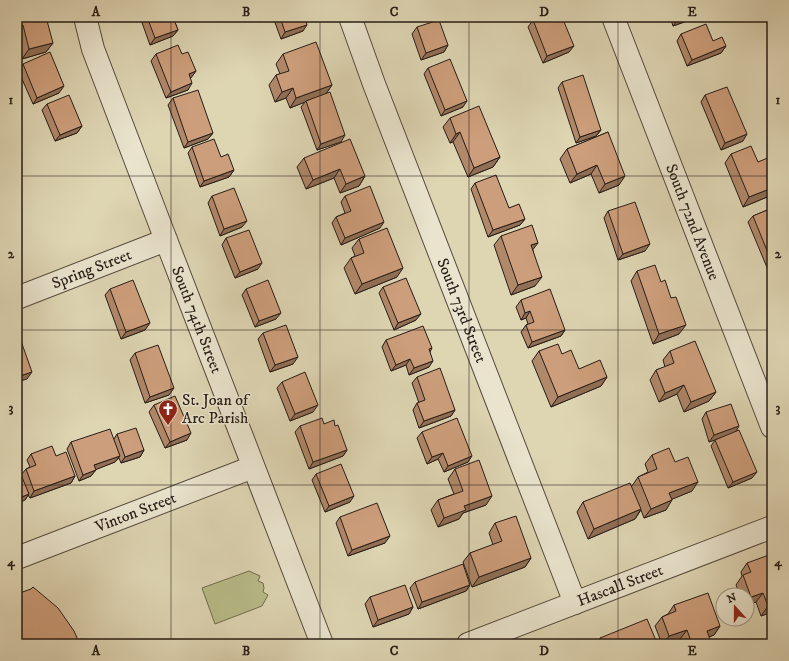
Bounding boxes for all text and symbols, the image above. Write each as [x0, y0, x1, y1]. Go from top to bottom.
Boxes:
text: A [91, 4, 101, 20]
text: B [242, 4, 250, 20]
text: C [390, 4, 399, 20]
text: D [539, 4, 549, 20]
text: E [687, 4, 697, 20]
text: 1 [9, 92, 14, 108]
text: 1 [776, 92, 781, 108]
street label: South 72nd Avenue [661, 161, 724, 283]
street label: Spring Street [49, 244, 134, 294]
text: 2 [8, 246, 15, 262]
text: 2 [775, 246, 782, 262]
street label: South 73rd Street [432, 255, 491, 366]
street label: South 74th Street [167, 263, 226, 376]
place label: St. Joan of Arc Parish [182, 390, 251, 428]
church icon: St. Joan of Arc Parish [157, 398, 179, 426]
text: 3 [9, 400, 14, 416]
text: 3 [776, 400, 781, 416]
street label: Vinton Street [91, 488, 179, 537]
text: 4 [6, 554, 15, 571]
text: 4 [773, 554, 782, 571]
street label: Hascall Street [574, 560, 666, 611]
north arrow [715, 587, 755, 627]
text: N [725, 590, 738, 607]
text: A [91, 643, 101, 659]
text: B [242, 643, 250, 659]
text: C [390, 643, 399, 659]
text: D [539, 643, 549, 659]
text: E [687, 643, 697, 659]

